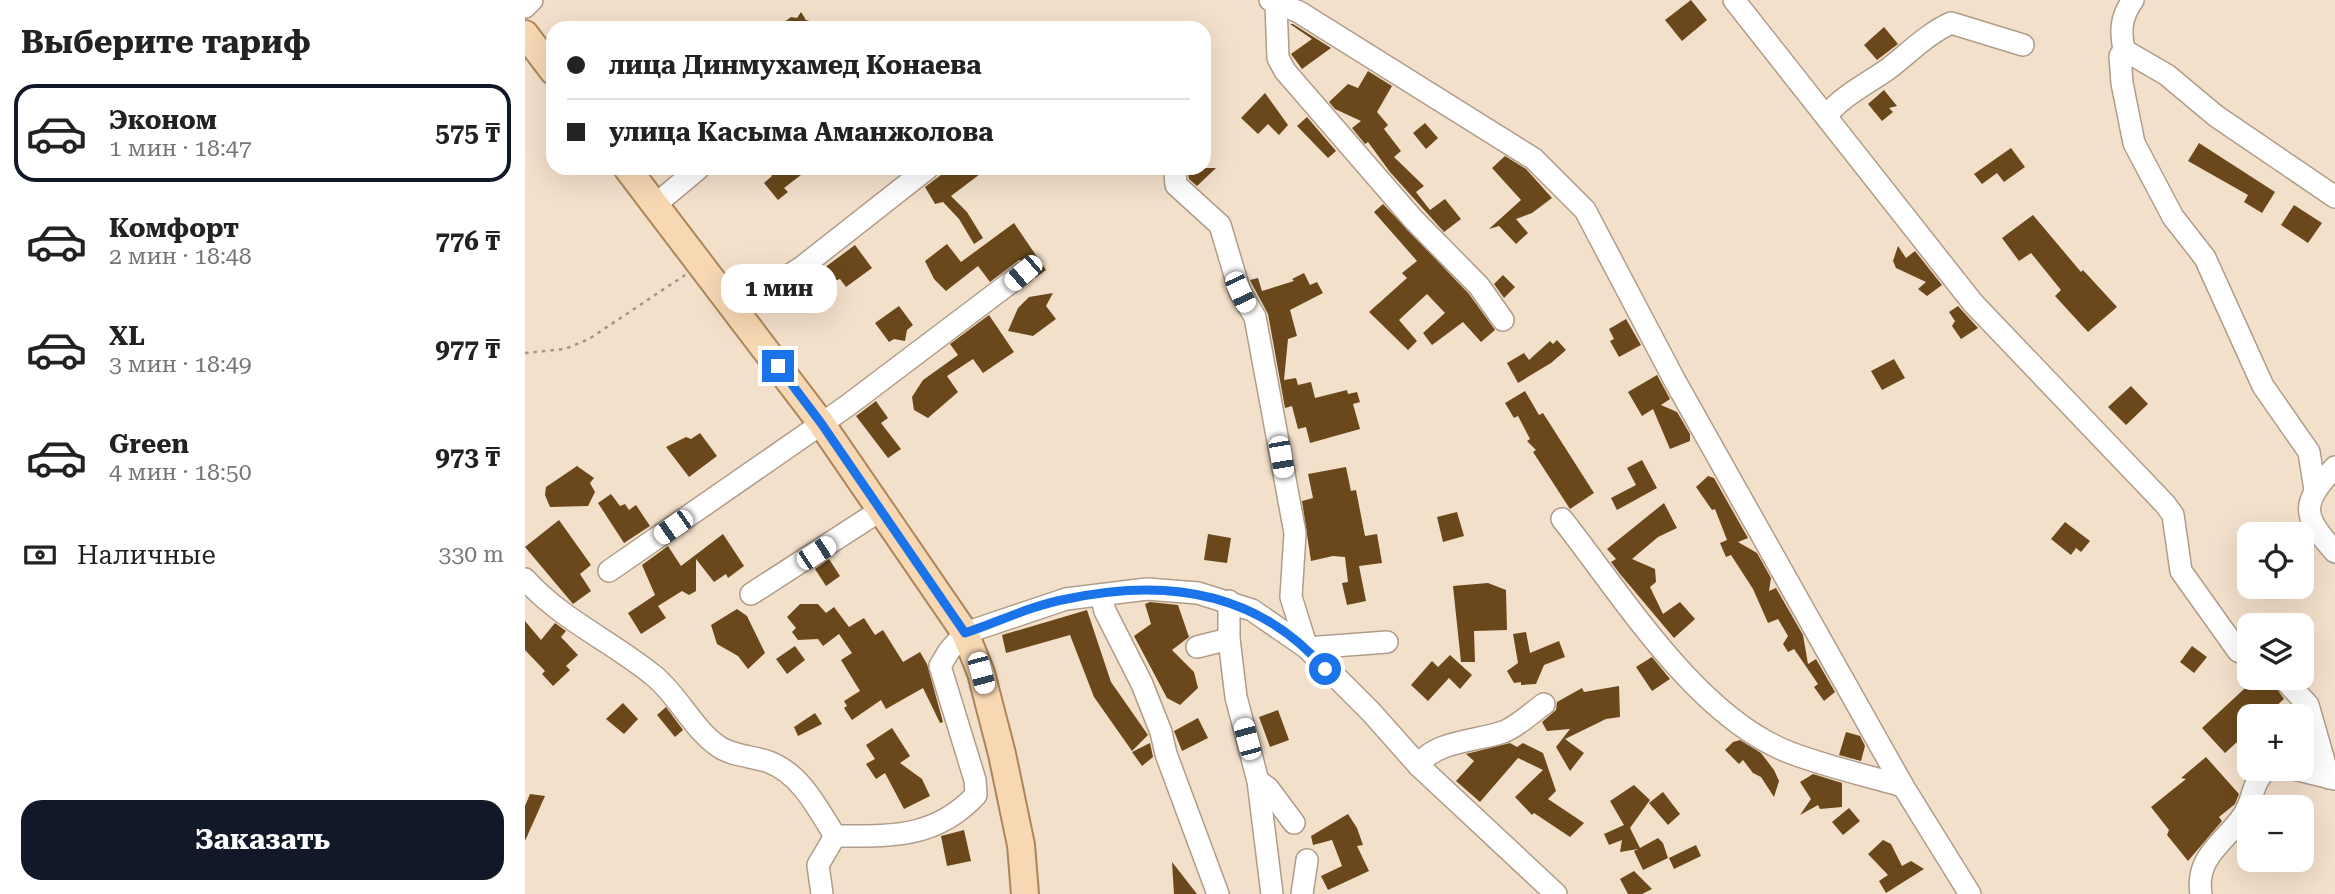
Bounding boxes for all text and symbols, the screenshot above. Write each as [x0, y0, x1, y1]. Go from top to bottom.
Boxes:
text: Выберите тариф [21, 23, 311, 61]
text: лица Динмухамед Конаева [609, 50, 982, 80]
icon: car [25, 102, 88, 165]
text: Эконом [109, 105, 217, 135]
text: улица Касыма Аманжолова [609, 117, 993, 147]
text: 575 ₸ [435, 118, 500, 148]
text: 1 мин · 18:47 [109, 135, 252, 162]
icon: car [25, 210, 88, 273]
text: Комфорт [109, 213, 239, 243]
text: 776 ₸ [435, 226, 500, 256]
text: 2 мин · 18:48 [109, 243, 252, 270]
car [1001, 251, 1046, 295]
callout: 1 мин [720, 264, 836, 314]
car [1222, 269, 1259, 315]
text: 1 мин [745, 275, 813, 302]
icon: car [25, 318, 88, 381]
text: XL [109, 321, 145, 351]
text: 977 ₸ [435, 334, 500, 364]
route end [762, 350, 794, 382]
text: 3 мин · 18:49 [109, 351, 252, 378]
icon: car [25, 426, 88, 489]
text: Green [109, 429, 189, 459]
car [1268, 434, 1295, 480]
text: 973 ₸ [435, 442, 500, 472]
text: 4 мин · 18:50 [109, 459, 252, 486]
car [650, 506, 697, 548]
map controls [2237, 522, 2314, 872]
button: locate [2237, 522, 2314, 599]
car [793, 533, 840, 573]
icon: cash [21, 536, 59, 574]
text: Наличные [77, 540, 216, 570]
text: 330 m [439, 541, 504, 568]
button: layers [2237, 613, 2314, 690]
car [966, 650, 997, 696]
route start [1309, 653, 1341, 685]
button: + [2237, 704, 2314, 781]
car [1232, 716, 1263, 762]
button: − [2237, 795, 2314, 872]
button: Заказать [21, 800, 504, 880]

